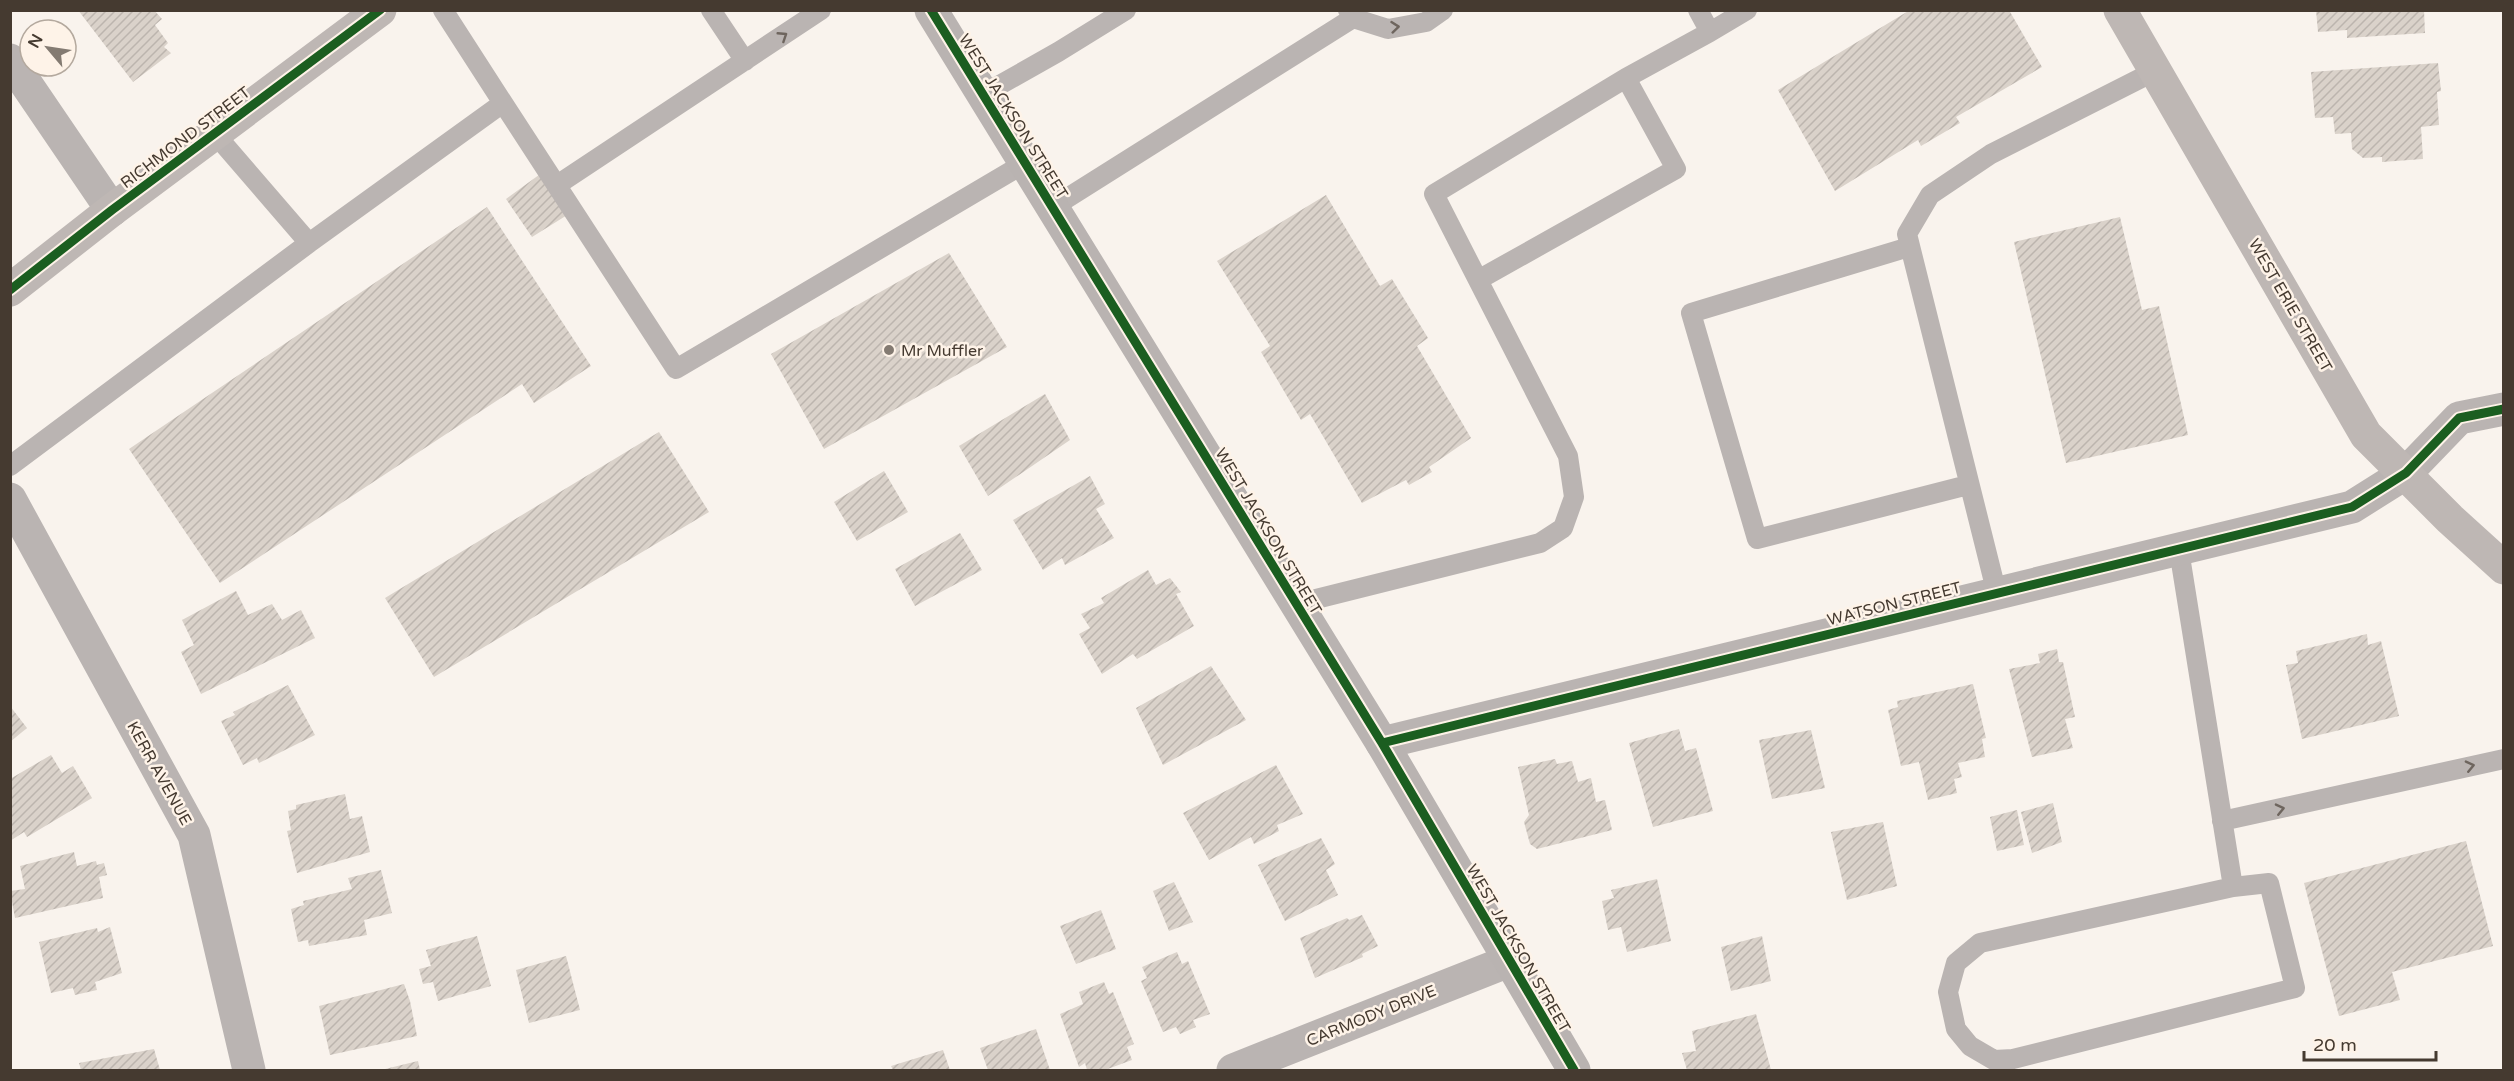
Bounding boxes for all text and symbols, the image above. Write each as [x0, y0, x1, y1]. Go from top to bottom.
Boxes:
north arrow [18, 18, 78, 78]
one-way arrow [1390, 21, 1399, 34]
street label: WEST JACKSON STREET [954, 30, 1072, 203]
text: N [24, 31, 48, 52]
one-way arrow [777, 32, 788, 43]
street label: RICHMOND STREET [117, 82, 255, 193]
street label: WEST ERIE STREET [2244, 235, 2337, 376]
place label: Mr Muffler [901, 341, 984, 361]
marker: Mr Muffler [882, 343, 896, 357]
street label: WEST JACKSON STREET [1210, 445, 1326, 619]
street label: WATSON STREET [1825, 578, 1964, 630]
street label: KERR AVENUE [122, 718, 196, 829]
one-way arrow [2465, 761, 2475, 774]
one-way arrow [2274, 803, 2284, 816]
street label: WEST JACKSON STREET [1462, 861, 1575, 1036]
street label: CARMODY DRIVE [1304, 981, 1439, 1051]
scale bar [2304, 1024, 2436, 1062]
text: 20 m [2313, 1034, 2357, 1056]

